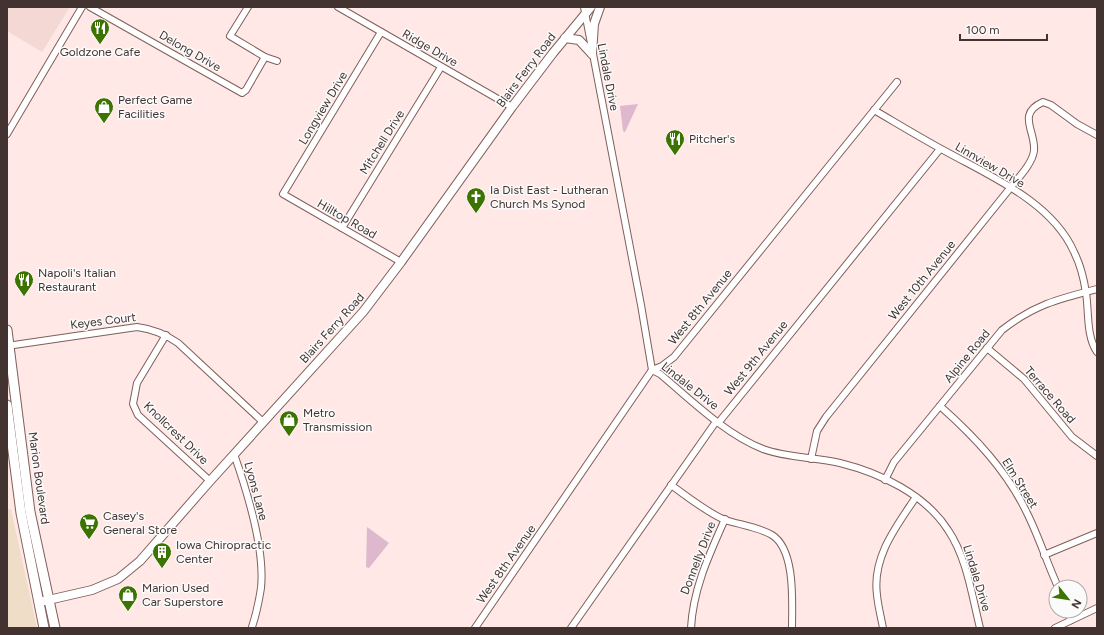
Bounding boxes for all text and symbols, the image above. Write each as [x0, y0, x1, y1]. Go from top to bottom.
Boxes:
scale bar [960, 16, 1047, 42]
restaurant icon: Goldzone Cafe [89, 17, 111, 45]
text: 100 m [966, 23, 1000, 37]
street label: Ridge Drive [400, 27, 461, 70]
street label: Delong Drive [157, 28, 224, 74]
street label: Blairs Ferry Road [493, 30, 559, 110]
street label: Lindale Drive [595, 42, 622, 113]
place label: Goldzone Cafe [60, 45, 141, 59]
street label: Longview Drive [296, 69, 350, 147]
place label: Perfect Game Facilities [118, 93, 193, 121]
shop icon: Perfect Game Facilities [93, 96, 115, 124]
street label: Mitchell Drive [357, 107, 408, 177]
restaurant icon: Pitcher's [664, 128, 686, 156]
place label: Pitcher's [689, 132, 735, 146]
street label: Linnview Drive [953, 139, 1028, 191]
place label: Ia Dist East - Lutheran Church Ms Synod [490, 183, 609, 211]
church icon: Ia Dist East - Lutheran Church Ms Synod [465, 186, 487, 214]
street label: Hilltop Road [315, 196, 379, 242]
street label: West 10th Avenue [886, 237, 959, 323]
place label: Napoli's Italian Restaurant [38, 266, 116, 294]
street label: West 8th Avenue [665, 266, 735, 347]
restaurant icon: Napoli's Italian Restaurant [13, 269, 35, 297]
street label: Blairs Ferry Road [297, 290, 367, 366]
street label: Keyes Court [69, 310, 137, 332]
street label: West 9th Avenue [722, 317, 791, 398]
street label: Alpine Road [941, 327, 993, 385]
street label: Lindale Drive [659, 359, 722, 413]
street label: Terrace Road [1022, 364, 1078, 426]
street label: Knollcrest Drive [141, 399, 211, 468]
place label: Metro Transmission [303, 406, 372, 434]
shop icon: Metro Transmission [278, 409, 300, 437]
street label: Marion Boulevard [26, 431, 52, 525]
street label: Elm Street [999, 455, 1041, 511]
street label: Lyons Lane [241, 460, 271, 522]
place label: Casey's General Store [103, 509, 178, 537]
supermarket icon: Casey's General Store [78, 512, 100, 540]
street label: Donnelly Drive [678, 519, 719, 597]
street label: West 8th Avenue [474, 522, 539, 606]
place label: Iowa Chiropractic Center [176, 538, 272, 566]
building icon: Iowa Chiropractic Center [151, 541, 173, 569]
street label: Lindale Drive [960, 543, 994, 613]
north arrow [1048, 579, 1088, 619]
place label: Marion Used Car Superstore [142, 581, 224, 609]
shop icon: Marion Used Car Superstore [117, 584, 139, 612]
text: N [1068, 597, 1084, 611]

